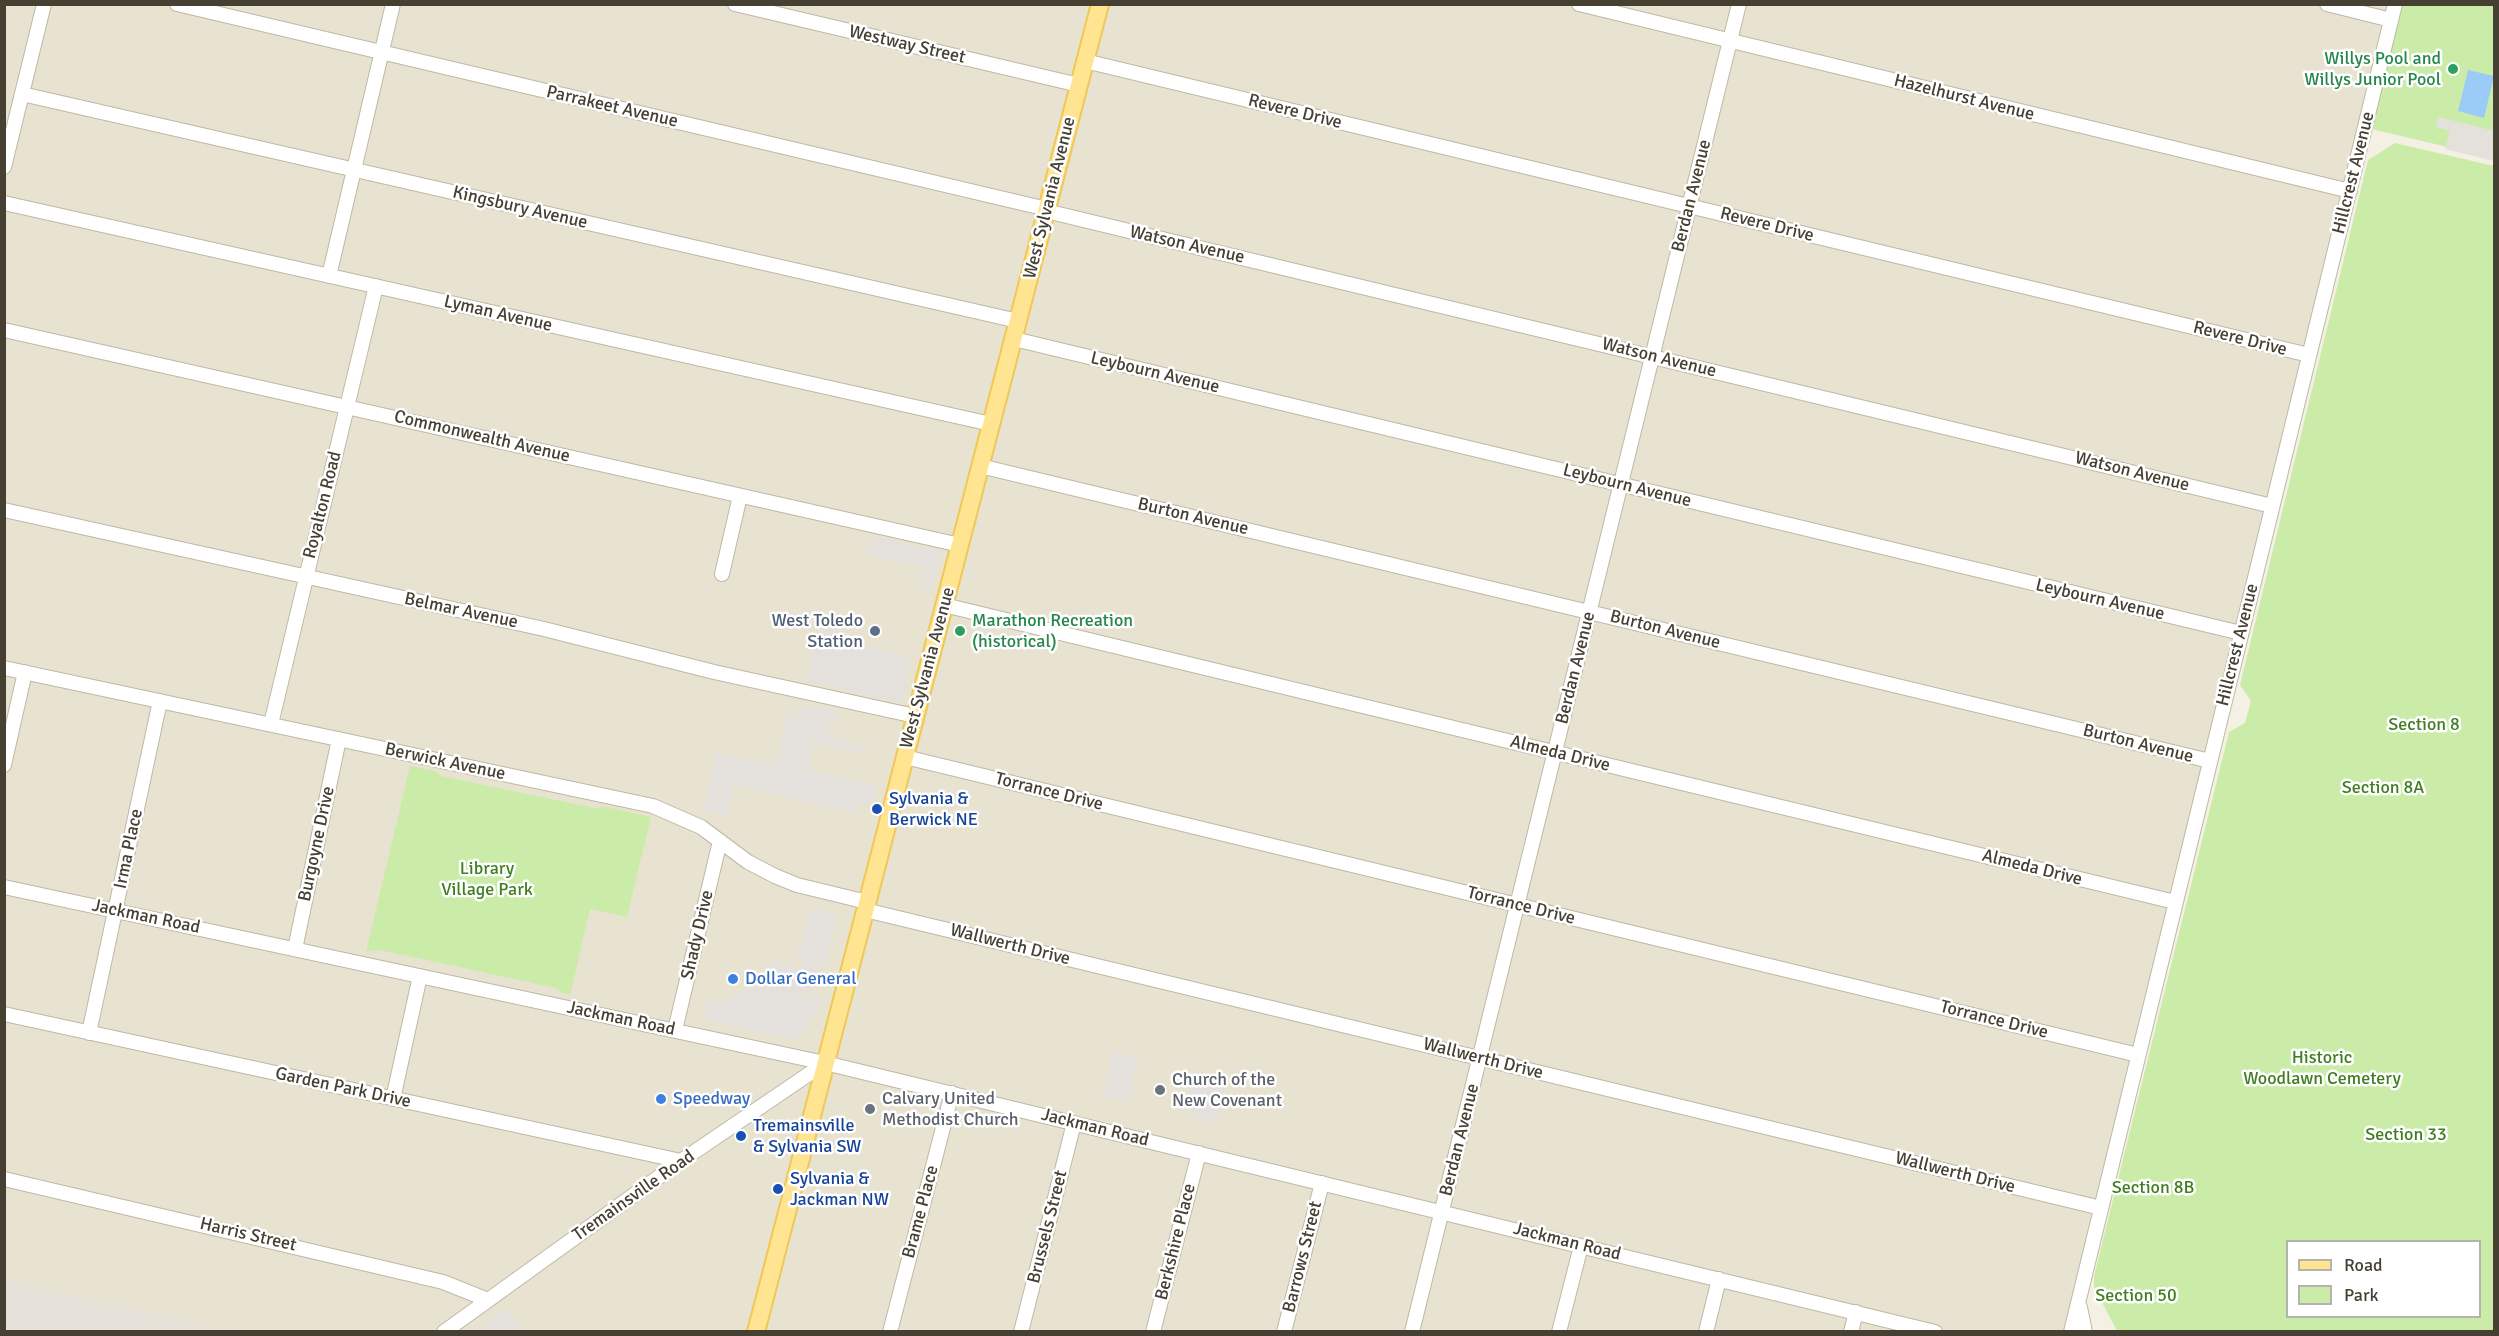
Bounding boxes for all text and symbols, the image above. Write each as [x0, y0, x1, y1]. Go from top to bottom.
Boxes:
street label: Westway Street [847, 21, 967, 69]
place label: Willys Pool and Willys Junior Pool [2304, 48, 2441, 90]
marker: Willys Pool and Willys Junior Pool [2446, 62, 2460, 76]
street label: Hazelhurst Avenue [1892, 70, 2036, 126]
street label: Parrakeet Avenue [544, 81, 680, 133]
street label: Revere Drive [1246, 90, 1344, 134]
street label: Hillcrest Avenue [2328, 110, 2380, 236]
street label: West Sylvania Avenue [1019, 115, 1081, 281]
street label: Berdan Avenue [1668, 138, 1716, 254]
street label: Kingsbury Avenue [450, 182, 590, 234]
street label: Revere Drive [1718, 203, 1816, 247]
street label: Watson Avenue [1127, 221, 1247, 269]
street label: Lyman Avenue [442, 291, 554, 337]
street label: Revere Drive [2191, 317, 2289, 361]
street label: Watson Avenue [1600, 333, 1718, 383]
street label: Leybourn Avenue [1088, 348, 1222, 398]
street label: Commonwealth Avenue [392, 406, 572, 468]
street label: Watson Avenue [2073, 447, 2191, 497]
street label: Royalton Road [299, 449, 347, 561]
street label: Leybourn Avenue [1561, 460, 1693, 512]
street label: Burton Avenue [1135, 494, 1251, 540]
street label: Leybourn Avenue [2033, 575, 2167, 625]
street label: Hillcrest Avenue [2212, 582, 2264, 708]
street label: West Sylvania Avenue [896, 585, 960, 751]
street label: Belmar Avenue [402, 588, 520, 634]
street label: Burton Avenue [1607, 606, 1723, 654]
place label: West Toledo Station [772, 610, 863, 652]
place label: Marathon Recreation (historical) [972, 610, 1133, 652]
street label: Berdan Avenue [1552, 610, 1600, 726]
marker: West Toledo Station [868, 624, 882, 638]
marker: Marathon Recreation (historical) [953, 624, 967, 638]
park label: Section 8 [2388, 714, 2460, 736]
street label: Burton Avenue [2080, 720, 2196, 768]
street label: Almeda Drive [1508, 731, 1612, 777]
street label: Berwick Avenue [383, 739, 507, 785]
street label: Torrance Drive [993, 768, 1105, 816]
park label: Section 8A [2342, 777, 2424, 799]
street label: Burgoyne Drive [294, 784, 340, 904]
place label: Sylvania & Berwick NE [889, 788, 978, 830]
marker: Sylvania & Berwick NE [870, 802, 884, 816]
street label: Irma Place [110, 807, 148, 891]
street label: Almeda Drive [1980, 845, 2084, 891]
park label: Library Village Park [441, 858, 533, 900]
street label: Torrance Drive [1465, 882, 1577, 930]
street label: Shady Drive [677, 888, 719, 982]
street label: Jackman Road [90, 895, 202, 939]
street label: Wallwerth Drive [948, 920, 1072, 970]
place label: Dollar General [745, 968, 856, 990]
marker: Dollar General [726, 972, 740, 986]
street label: Torrance Drive [1938, 996, 2050, 1044]
street label: Jackman Road [565, 997, 677, 1041]
street label: Wallwerth Drive [1421, 1034, 1545, 1084]
park label: Historic Woodlawn Cemetery [2243, 1047, 2401, 1090]
street label: Garden Park Drive [273, 1063, 413, 1113]
place label: Church of the New Covenant [1172, 1069, 1282, 1112]
street label: Berdan Avenue [1436, 1082, 1484, 1198]
marker: Church of the New Covenant [1153, 1083, 1167, 1097]
place label: Speedway [673, 1088, 750, 1110]
place label: Calvary United Methodist Church [882, 1088, 1019, 1130]
marker: Speedway [654, 1092, 668, 1106]
marker: Calvary United Methodist Church [863, 1102, 877, 1116]
street label: Jackman Road [1039, 1104, 1151, 1152]
place label: Tremainsville & Sylvania SW [753, 1115, 861, 1158]
park label: Section 33 [2365, 1124, 2447, 1146]
marker: Tremainsville & Sylvania SW [734, 1129, 748, 1143]
street label: Tremainsville Road [569, 1146, 699, 1246]
street label: Wallwerth Drive [1893, 1148, 2017, 1198]
street label: Brame Place [898, 1163, 944, 1261]
place label: Sylvania & Jackman NW [790, 1168, 889, 1210]
street label: Brussels Street [1024, 1168, 1072, 1286]
park label: Section 8B [2112, 1177, 2194, 1199]
street label: Berkshire Place [1151, 1181, 1201, 1303]
marker: Sylvania & Jackman NW [771, 1182, 785, 1196]
street label: Barrows Street [1279, 1199, 1327, 1315]
street label: Harris Street [198, 1213, 298, 1257]
street label: Jackman Road [1511, 1218, 1623, 1266]
legend [2286, 1240, 2481, 1318]
text: Road [2344, 1254, 2383, 1276]
text: Park [2344, 1284, 2379, 1306]
park label: Section 50 [2095, 1285, 2177, 1307]

